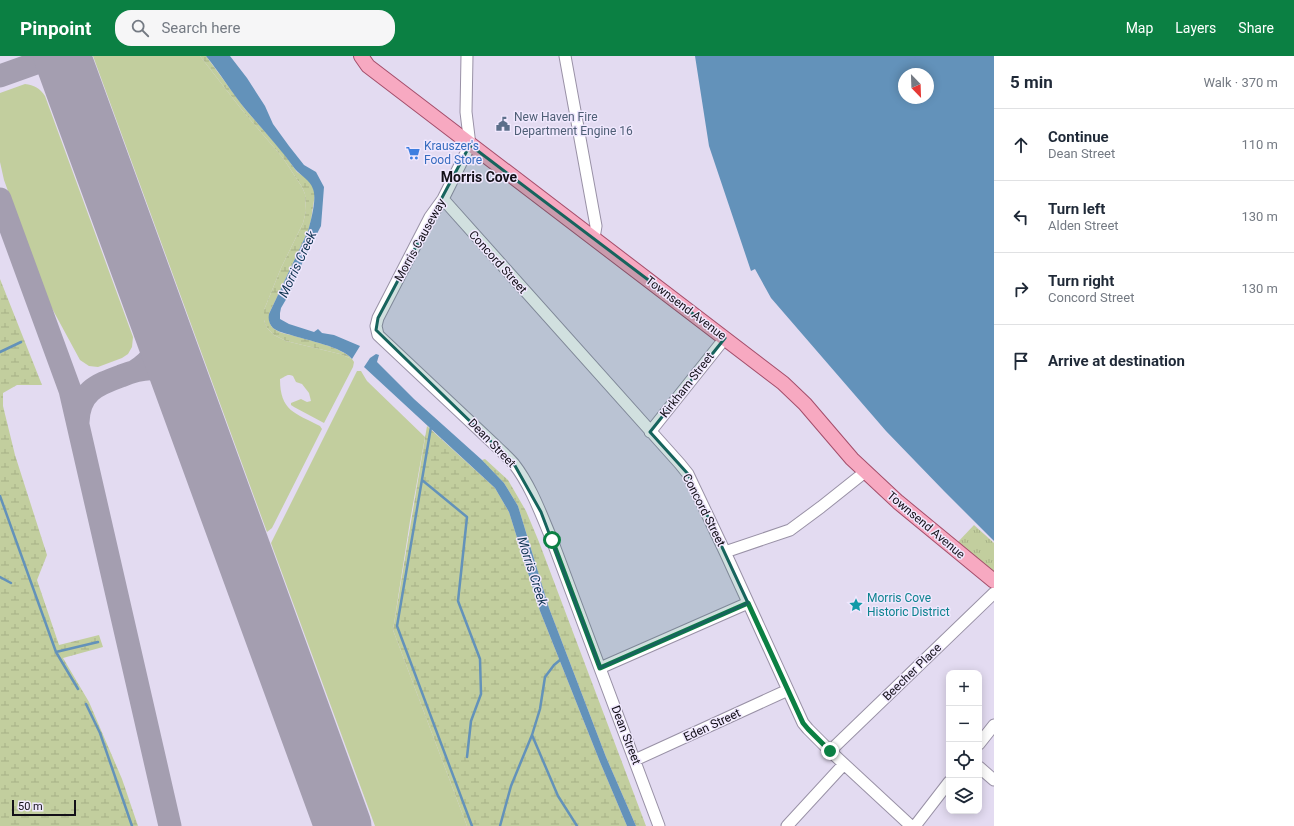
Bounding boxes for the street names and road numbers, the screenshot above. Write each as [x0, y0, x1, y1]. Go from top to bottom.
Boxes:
street label: Morris Causeway [392, 196, 449, 284]
street label: Concord Street [466, 228, 530, 296]
street label: Townsend Avenue [643, 273, 729, 343]
street label: Kirkham Street [657, 350, 717, 420]
street label: Dean Street [465, 416, 519, 470]
street label: Concord Street [680, 471, 728, 549]
street label: Townsend Avenue [884, 488, 968, 562]
street label: Beecher Place [880, 641, 944, 703]
street label: Dean Street [608, 704, 644, 767]
street label: Eden Street [681, 706, 743, 744]

